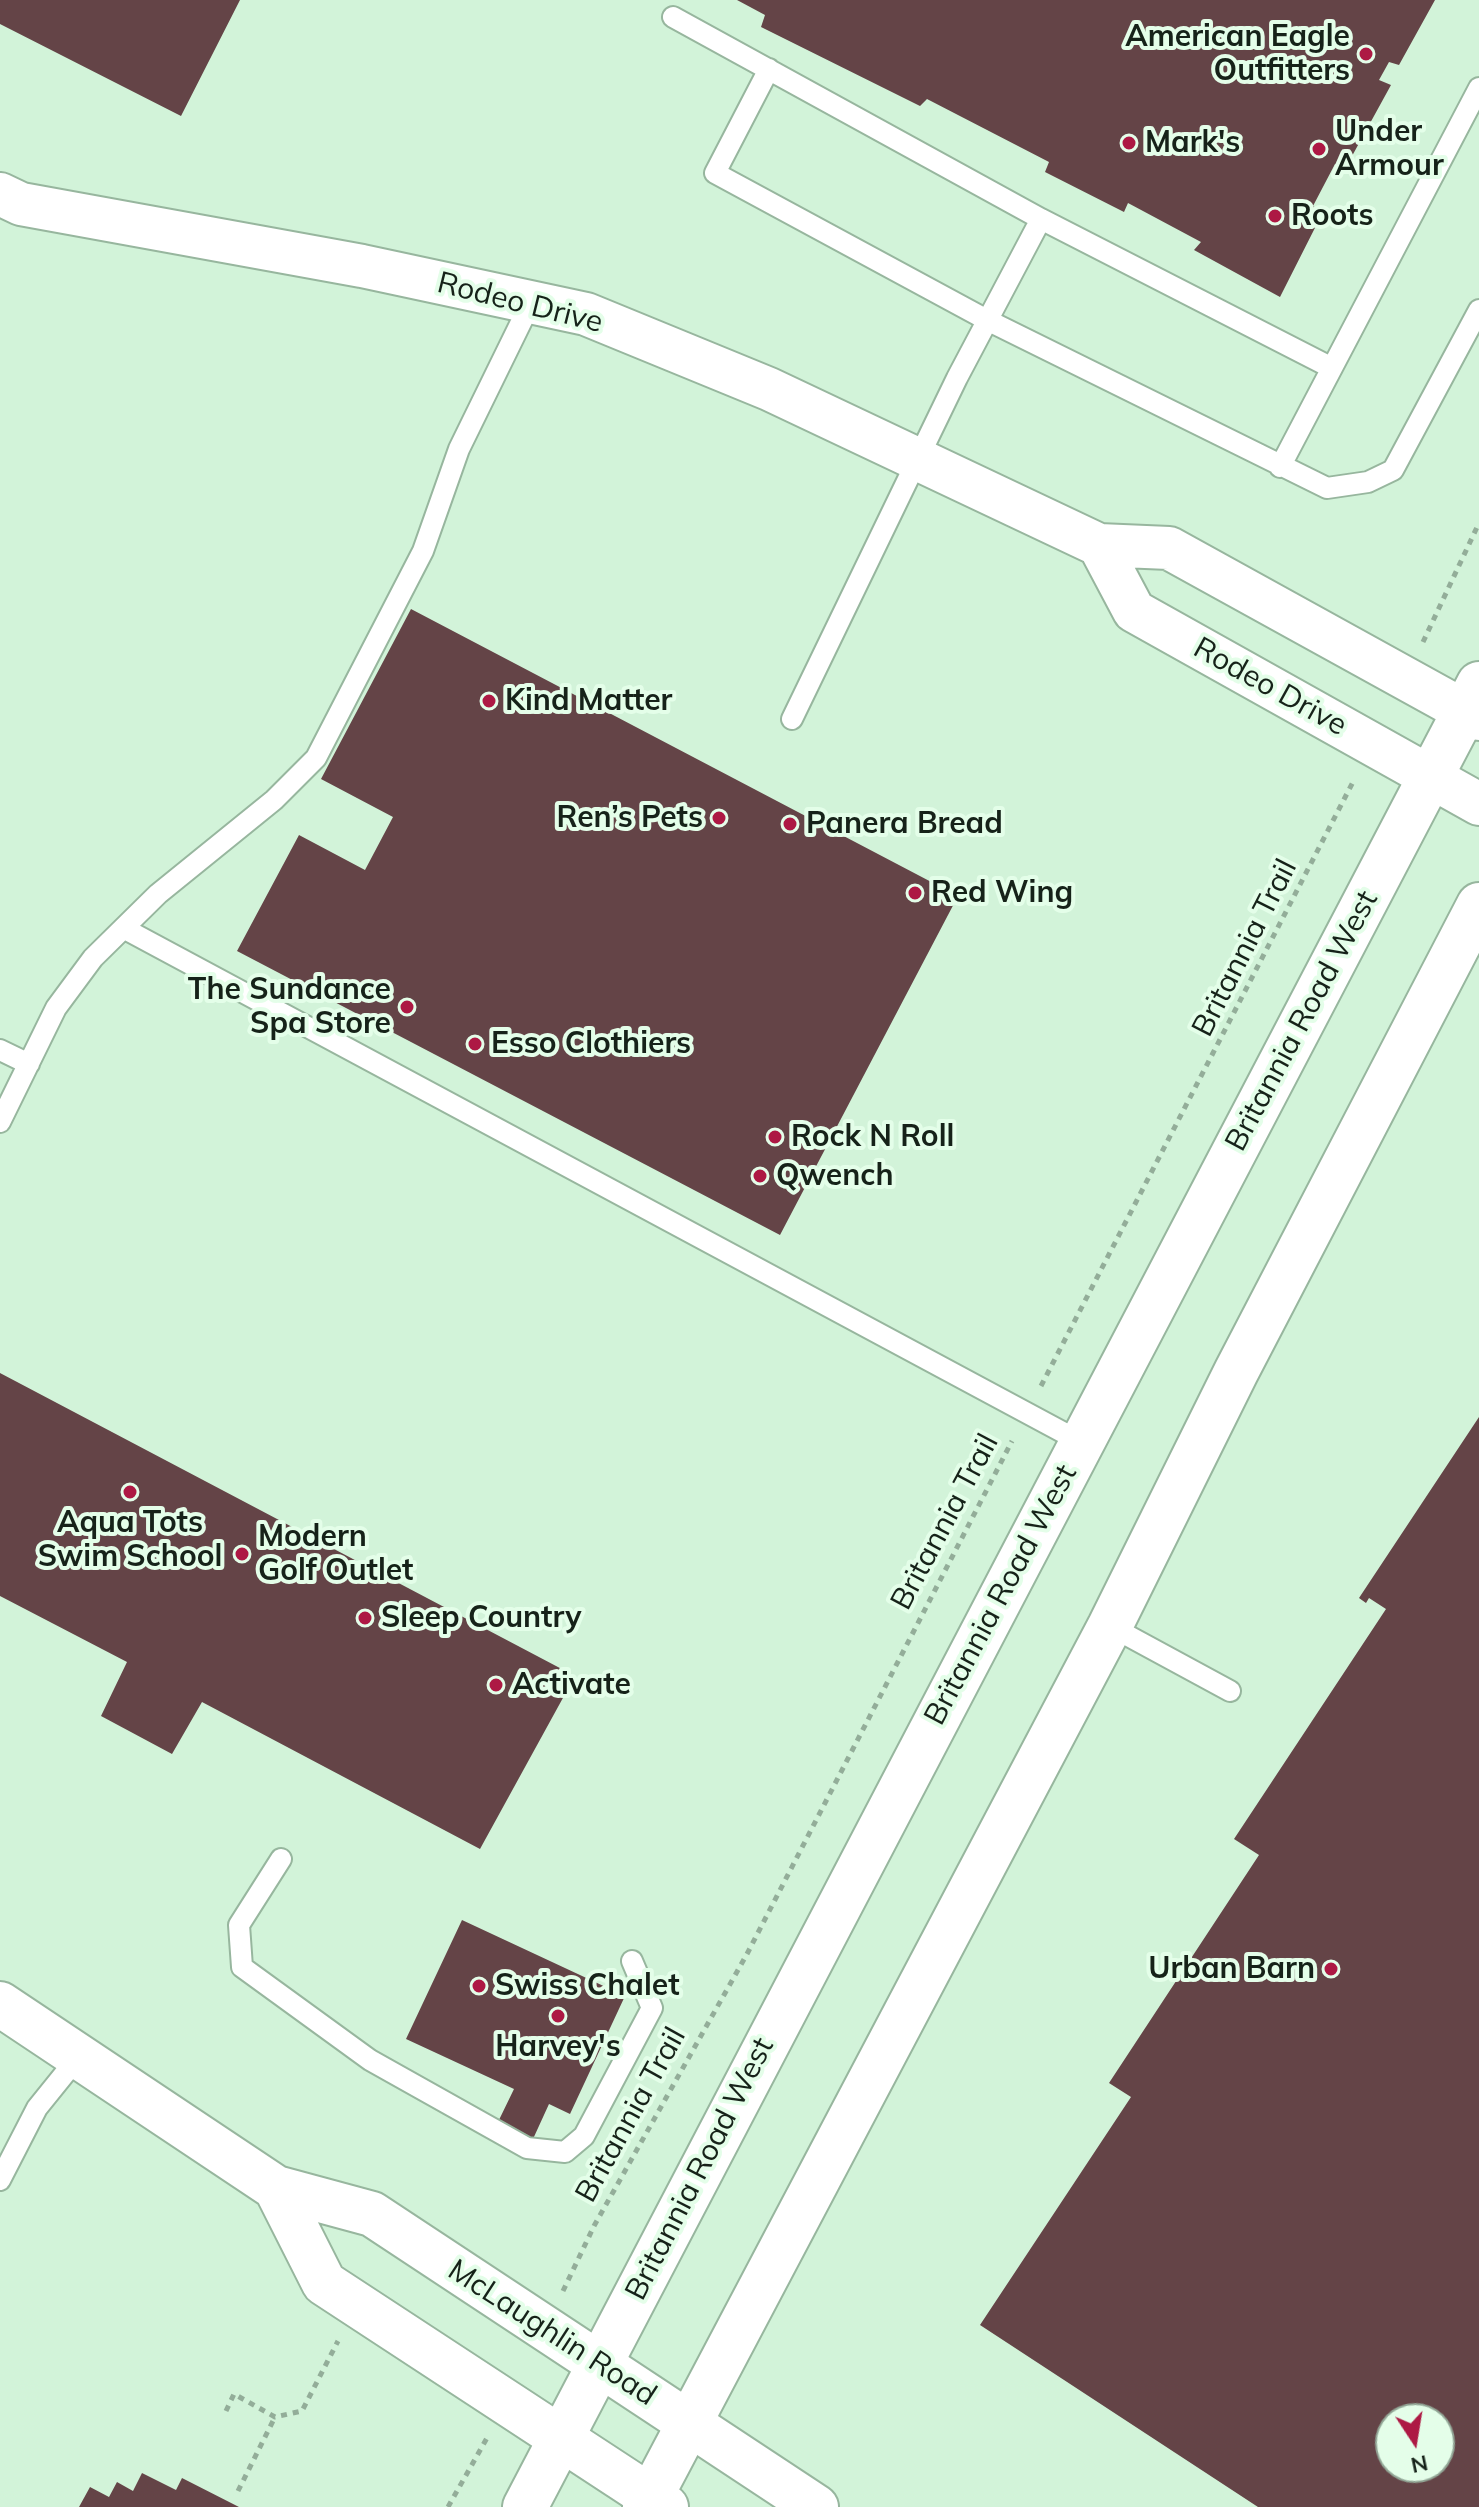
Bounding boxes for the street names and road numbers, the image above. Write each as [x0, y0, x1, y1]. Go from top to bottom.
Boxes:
street label: Rodeo Drive [434, 265, 606, 341]
street label: Rodeo Drive [1187, 630, 1353, 744]
street label: Britannia Trail [1185, 853, 1305, 1043]
street label: Britannia Road West [1218, 885, 1386, 1157]
street label: Britannia Trail [884, 1428, 1006, 1616]
street label: Britannia Road West [917, 1459, 1085, 1731]
street label: Britannia Trail [568, 2021, 694, 2209]
street label: Britannia Road West [618, 2032, 782, 2306]
street label: McLaughlin Road [441, 2252, 663, 2414]

